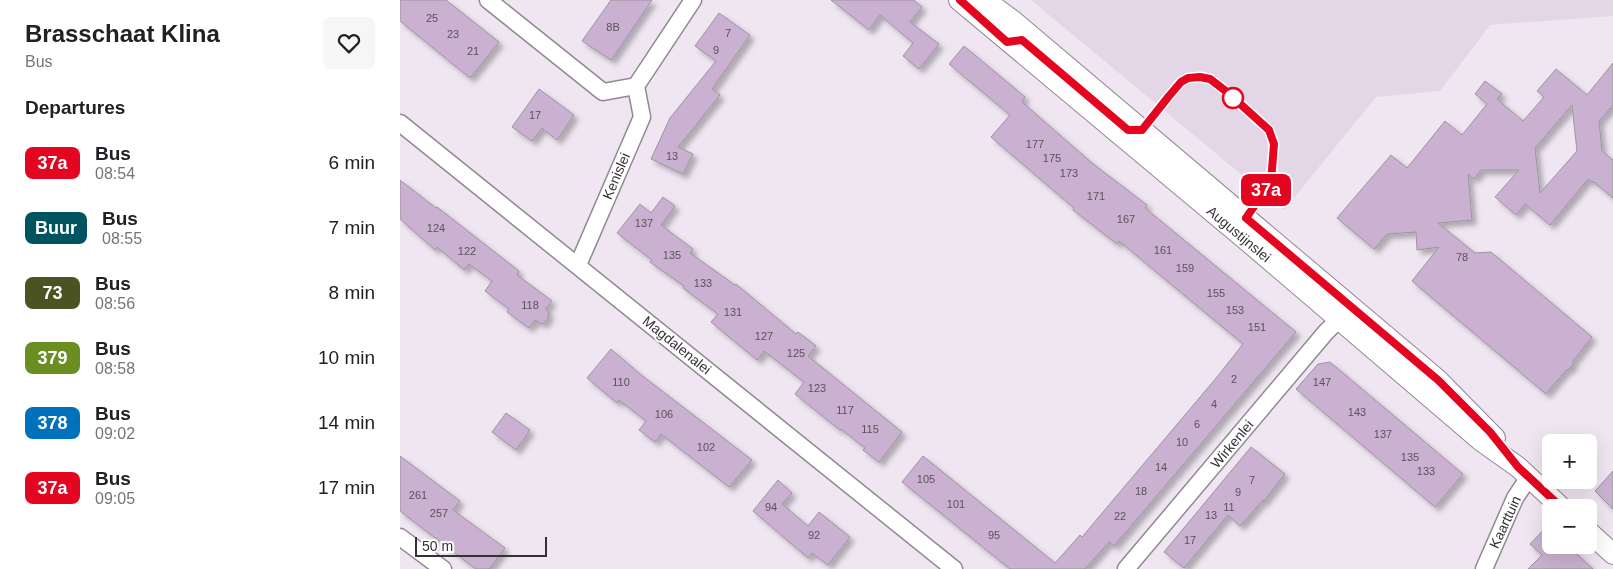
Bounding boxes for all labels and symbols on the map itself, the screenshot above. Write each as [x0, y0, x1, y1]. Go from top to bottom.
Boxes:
house number: 25 [426, 12, 438, 24]
house number: 8B [606, 21, 620, 33]
house number: 7 [725, 27, 731, 39]
house number: 23 [447, 28, 459, 40]
house number: 9 [713, 44, 719, 56]
house number: 21 [467, 45, 479, 57]
unlabelled marker [1222, 87, 1244, 109]
house number: 17 [529, 109, 541, 121]
house number: 177 [1026, 138, 1044, 150]
street label: Kenislei [599, 150, 633, 202]
house number: 13 [666, 150, 678, 162]
house number: 175 [1043, 152, 1061, 164]
house number: 173 [1060, 167, 1078, 179]
line badge: 37a [1237, 174, 1295, 206]
house number: 171 [1087, 190, 1105, 202]
street label: Augustijnslei [1204, 203, 1274, 265]
house number: 167 [1117, 213, 1135, 225]
house number: 137 [635, 217, 653, 229]
house number: 124 [427, 222, 445, 234]
house number: 161 [1154, 244, 1172, 256]
house number: 122 [458, 245, 476, 257]
house number: 135 [663, 249, 681, 261]
house number: 78 [1456, 251, 1468, 263]
house number: 159 [1176, 262, 1194, 274]
house number: 133 [694, 277, 712, 289]
house number: 155 [1207, 287, 1225, 299]
house number: 118 [521, 299, 539, 311]
house number: 153 [1226, 304, 1244, 316]
house number: 131 [724, 306, 742, 318]
street label: Magdalenalei [640, 313, 714, 377]
house number: 151 [1248, 321, 1266, 333]
house number: 127 [755, 330, 773, 342]
house number: 125 [787, 347, 805, 359]
house number: 2 [1231, 373, 1237, 385]
house number: 110 [612, 376, 630, 388]
house number: 147 [1313, 376, 1331, 388]
house number: 123 [808, 382, 826, 394]
house number: 4 [1211, 398, 1217, 410]
house number: 117 [836, 404, 854, 416]
house number: 143 [1348, 406, 1366, 418]
house number: 106 [655, 408, 673, 420]
street label: Wirkenlei [1207, 417, 1257, 471]
house number: 6 [1194, 418, 1200, 430]
house number: 115 [861, 423, 879, 435]
house number: 137 [1374, 428, 1392, 440]
house number: 10 [1176, 436, 1188, 448]
house number: 102 [697, 441, 715, 453]
house number: 135 [1401, 451, 1419, 463]
house number: 14 [1155, 461, 1167, 473]
house number: 133 [1417, 465, 1435, 477]
house number: 105 [917, 473, 935, 485]
house number: 7 [1249, 474, 1255, 486]
house number: 18 [1135, 485, 1147, 497]
house number: 9 [1235, 486, 1241, 498]
house number: 261 [409, 489, 427, 501]
street label: Kaarttuin [1486, 493, 1524, 551]
house number: 101 [947, 498, 965, 510]
house number: 94 [765, 501, 777, 513]
house number: 11 [1223, 501, 1235, 513]
house number: 257 [430, 507, 448, 519]
house number: 13 [1205, 509, 1217, 521]
house number: 22 [1114, 510, 1126, 522]
house number: 92 [808, 529, 820, 541]
house number: 95 [988, 529, 1000, 541]
scale bar [415, 534, 548, 557]
house number: 17 [1184, 534, 1196, 546]

